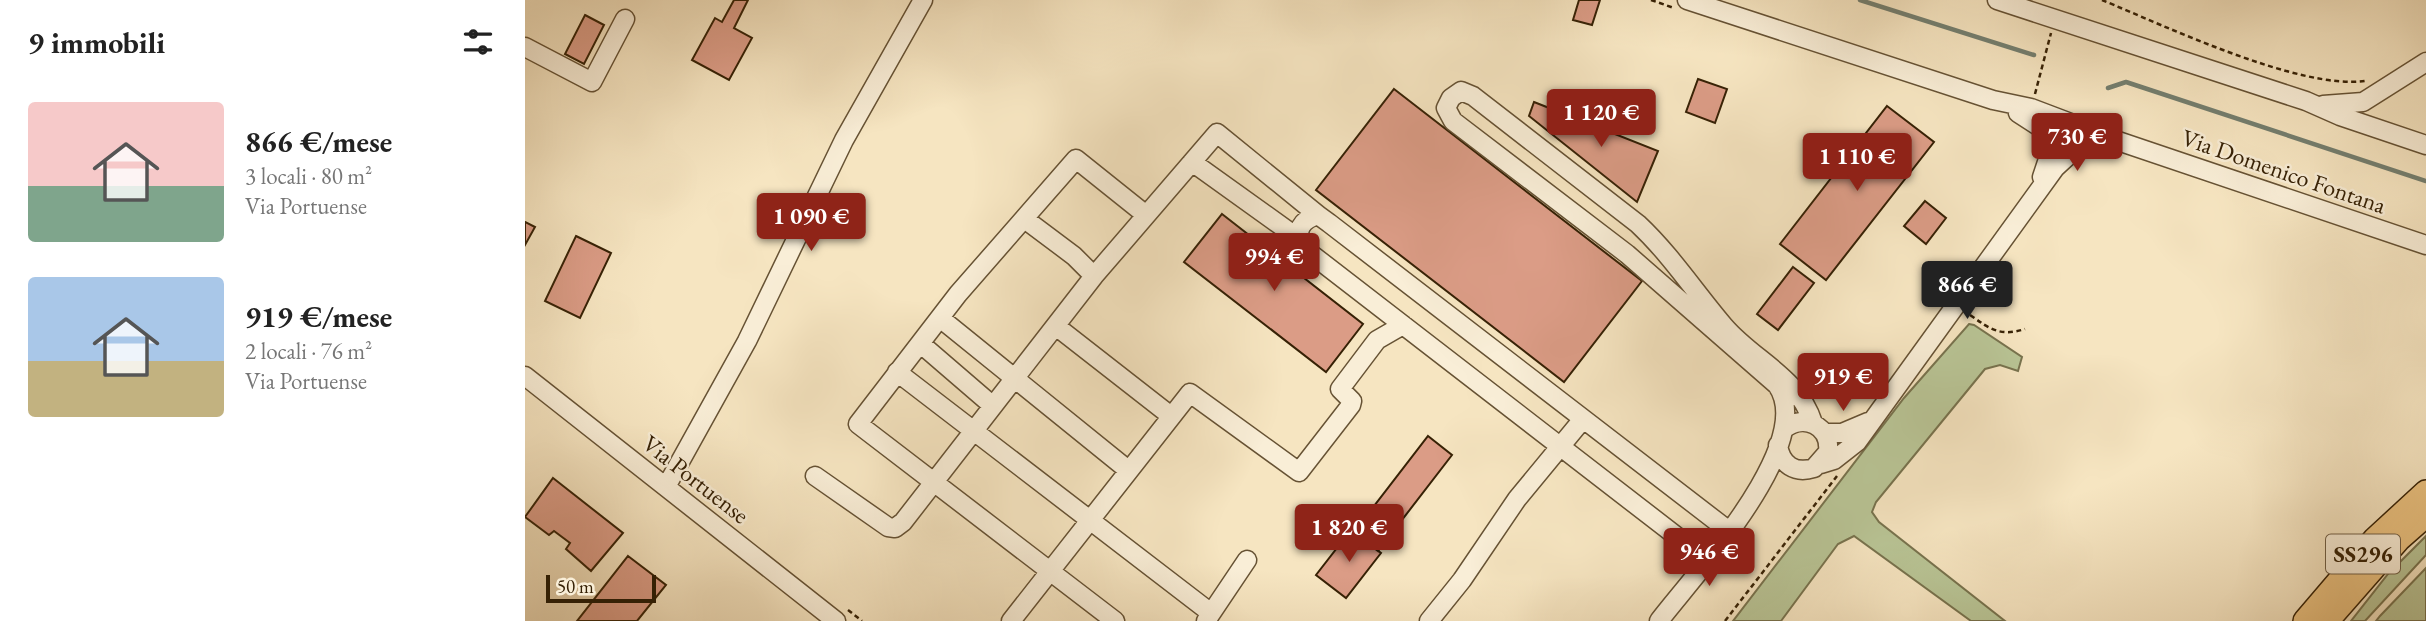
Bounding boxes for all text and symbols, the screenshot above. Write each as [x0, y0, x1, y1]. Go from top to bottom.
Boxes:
text: 9 immobili [28, 23, 165, 62]
icon: filters [459, 23, 497, 61]
pin: 1 120 € [1536, 90, 1666, 149]
text: 1 120 € [1563, 97, 1639, 127]
pin: 730 € [2028, 114, 2126, 173]
text: 730 € [2048, 121, 2106, 151]
text: 866 €/mese [245, 122, 392, 161]
street label: Via Domenico Fontana [2178, 122, 2391, 221]
icon: home [84, 130, 168, 214]
pin: 1 110 € [1792, 134, 1922, 193]
text: 1 110 € [1819, 141, 1895, 171]
text: 3 locali · 80 m² [245, 161, 372, 191]
text: Via Portuense [245, 191, 367, 221]
pin: 1 090 € [746, 194, 876, 253]
text: 1 090 € [773, 201, 849, 231]
pin: 994 € [1225, 233, 1323, 293]
text: 994 € [1245, 241, 1303, 271]
pin: 866 € [1918, 262, 2016, 321]
text: 866 € [1938, 269, 1996, 299]
text: 919 €/mese [245, 297, 392, 336]
icon: home [84, 305, 168, 389]
text: 2 locali · 76 m² [245, 336, 372, 366]
pin: 919 € [1794, 354, 1892, 413]
text: 919 € [1814, 361, 1872, 391]
text: Via Portuense [245, 366, 367, 396]
street label: Via Portuense [636, 428, 756, 530]
pin: 1 820 € [1284, 504, 1414, 564]
text: 1 820 € [1311, 512, 1387, 542]
pin: 946 € [1660, 528, 1758, 588]
road number: SS296 [2326, 534, 2400, 574]
text: 946 € [1680, 536, 1738, 566]
scale bar [546, 572, 656, 604]
text: 50 m [557, 574, 594, 599]

